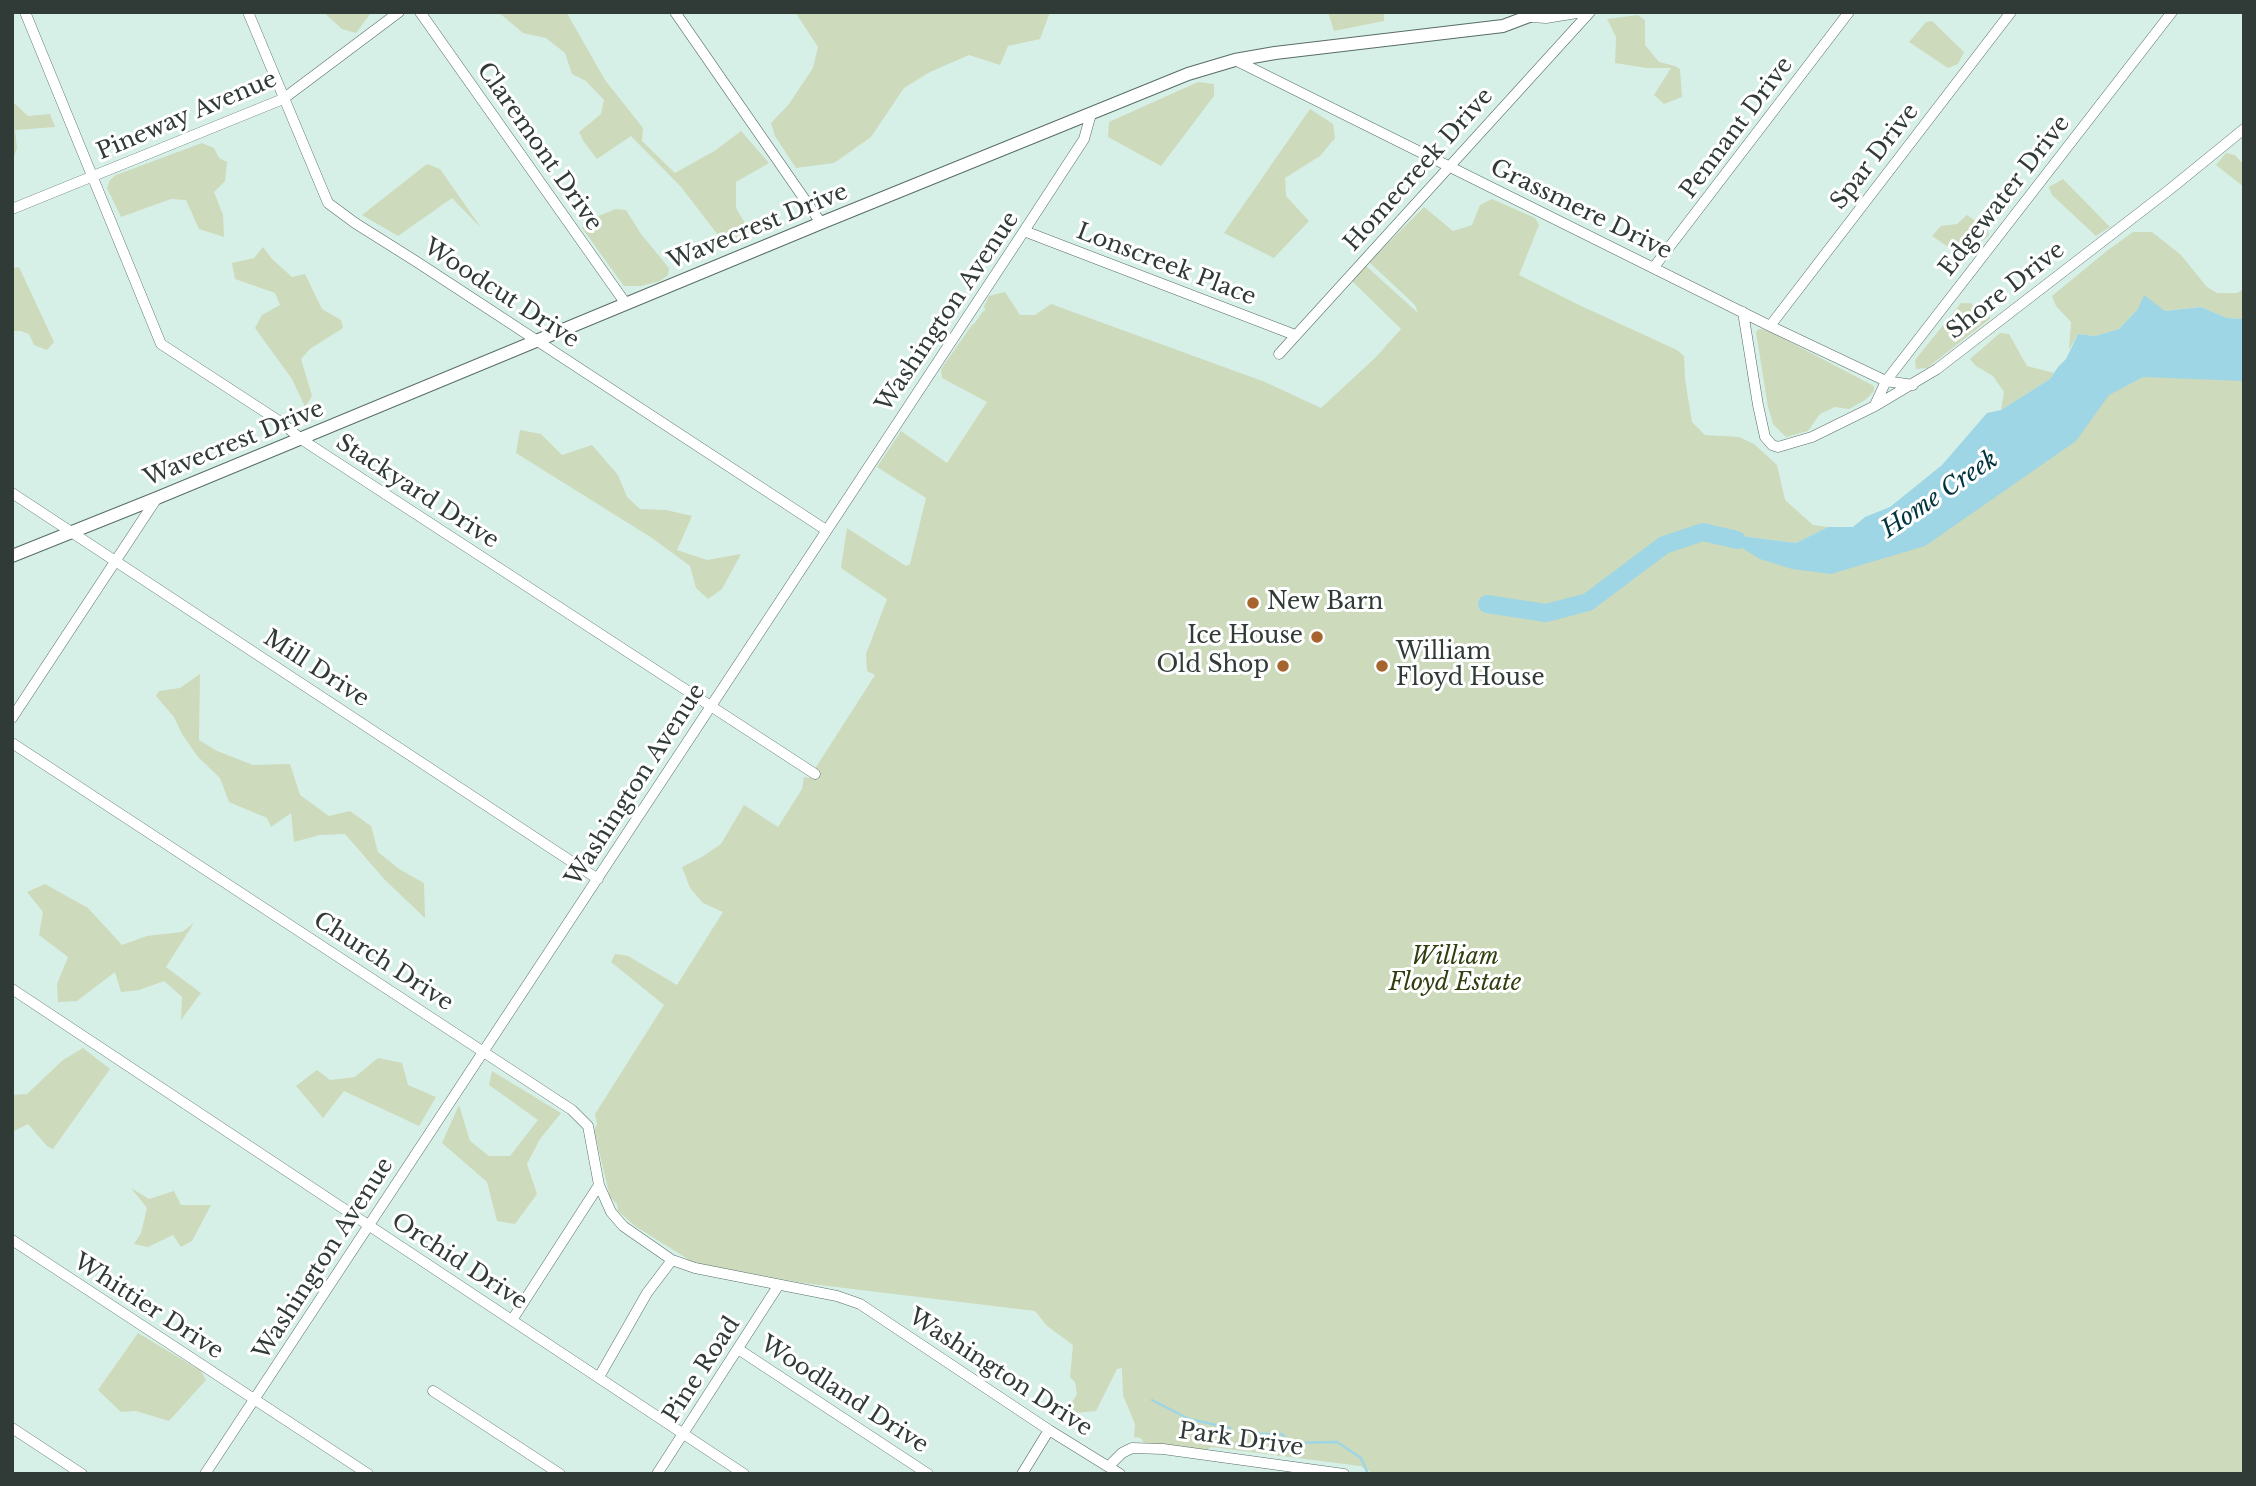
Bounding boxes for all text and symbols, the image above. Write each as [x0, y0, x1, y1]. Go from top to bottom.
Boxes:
street label: Pennant Drive [1675, 52, 1799, 204]
street label: Claremont Drive [471, 58, 607, 236]
street label: Pineway Avenue [93, 66, 281, 166]
street label: Homecreek Drive [1339, 83, 1499, 257]
street label: Spar Drive [1825, 99, 1925, 215]
street label: Edgewater Drive [1934, 110, 2076, 282]
street label: Grassmere Drive [1486, 154, 1676, 266]
street label: Wavecrest Drive [664, 178, 852, 276]
street label: Washington Avenue [871, 207, 1025, 417]
street label: Lonscreek Place [1072, 218, 1260, 312]
street label: Woodcut Drive [418, 234, 584, 354]
street label: Shore Drive [1942, 236, 2070, 346]
street label: Wavecrest Drive [140, 395, 328, 493]
street label: Stackyard Drive [330, 429, 504, 555]
water label: Home Creek [1876, 446, 2004, 544]
place label: New Barn [1267, 589, 1383, 617]
marker: New Barn [1245, 595, 1261, 611]
place label: Ice House [1187, 623, 1303, 651]
street label: Mill Drive [258, 625, 374, 713]
marker: Ice House [1309, 629, 1325, 645]
place label: William Floyd House [1396, 639, 1545, 693]
place label: Old Shop [1157, 652, 1269, 680]
marker: Old Shop [1275, 658, 1291, 674]
marker: William Floyd House [1374, 658, 1390, 674]
street label: Washington Avenue [560, 679, 712, 891]
street label: Church Drive [308, 907, 458, 1017]
park label: William Floyd Estate [1389, 944, 1521, 998]
street label: Washington Avenue [248, 1153, 400, 1365]
street label: Orchid Drive [386, 1208, 532, 1316]
street label: Whittier Drive [68, 1248, 228, 1366]
street label: Washington Drive [903, 1303, 1097, 1443]
street label: Pine Road [658, 1312, 746, 1428]
street label: Woodland Drive [755, 1330, 933, 1460]
street label: Park Drive [1177, 1418, 1305, 1462]

